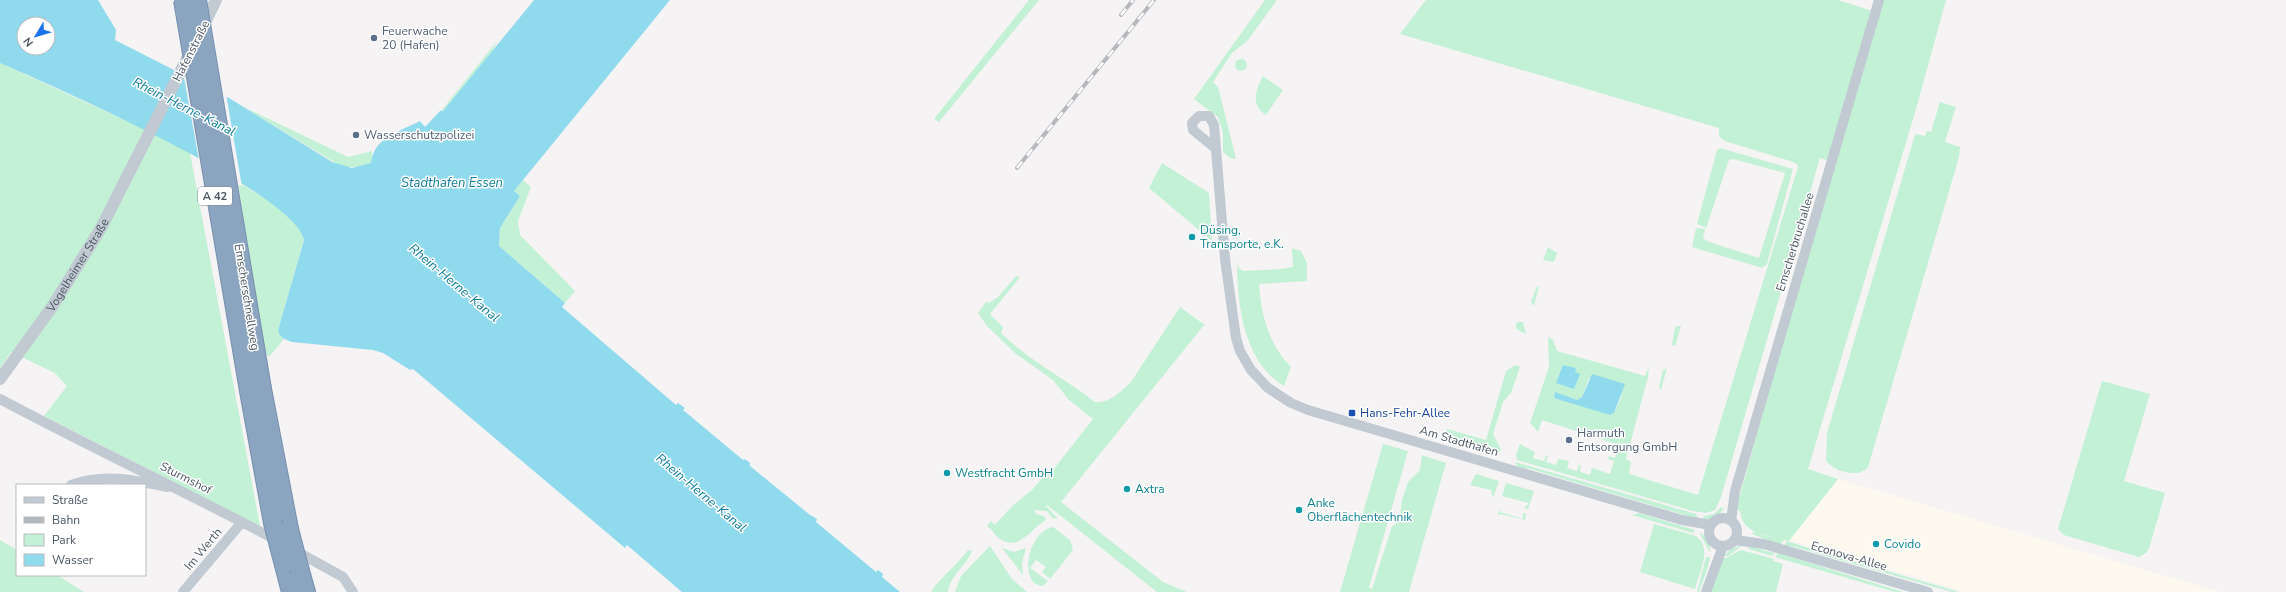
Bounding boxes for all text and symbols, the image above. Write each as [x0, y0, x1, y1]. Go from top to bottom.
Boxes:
north arrow [16, 16, 56, 56]
street label: Hafenstraße [169, 18, 213, 84]
place label: Feuerwache 20 (Hafen) [382, 23, 448, 53]
marker: Feuerwache 20 (Hafen) [369, 33, 379, 43]
text: N [20, 34, 37, 50]
water label: Rhein-Herne-Kanal [129, 73, 239, 141]
place label: Wasserschutzpolizei [364, 127, 474, 143]
marker: Wasserschutzpolizei [351, 130, 361, 140]
water label: Stadthafen Essen [401, 174, 503, 192]
road number: A 42 [198, 187, 232, 205]
street label: Emscherbruchallee [1772, 191, 1818, 293]
street label: Vogelheimer Straße [42, 216, 113, 316]
place label: Düsing, Transporte, e.K. [1200, 222, 1284, 252]
marker: Düsing, Transporte, e.K. [1187, 232, 1197, 242]
water label: Rhein-Herne-Kanal [405, 240, 503, 326]
street label: Emscherschnellweg [231, 243, 263, 351]
place label: Hans-Fehr-Allee [1360, 405, 1450, 421]
marker: Hans-Fehr-Allee [1347, 408, 1357, 418]
street label: Am Stadthafen [1418, 422, 1500, 460]
place label: Harmuth Entsorgung GmbH [1577, 425, 1677, 455]
marker: Harmuth Entsorgung GmbH [1564, 435, 1574, 445]
water label: Rhein-Herne-Kanal [652, 450, 750, 536]
street label: Sturmshof [157, 458, 215, 498]
place label: Westfracht GmbH [955, 465, 1053, 481]
marker: Westfracht GmbH [942, 468, 952, 478]
place label: Axtra [1135, 481, 1165, 497]
legend [16, 484, 146, 576]
marker: Axtra [1122, 484, 1132, 494]
text: Straße [52, 492, 88, 508]
place label: Anke Oberflächentechnik [1307, 495, 1413, 525]
marker: Anke Oberflächentechnik [1294, 505, 1304, 515]
text: Bahn [52, 512, 80, 528]
street label: Im Werth [180, 524, 226, 574]
text: Park [52, 532, 77, 548]
place label: Covido [1884, 536, 1921, 552]
street label: Econova-Allee [1809, 538, 1889, 574]
marker: Covido [1871, 539, 1881, 549]
text: Wasser [52, 552, 94, 568]

